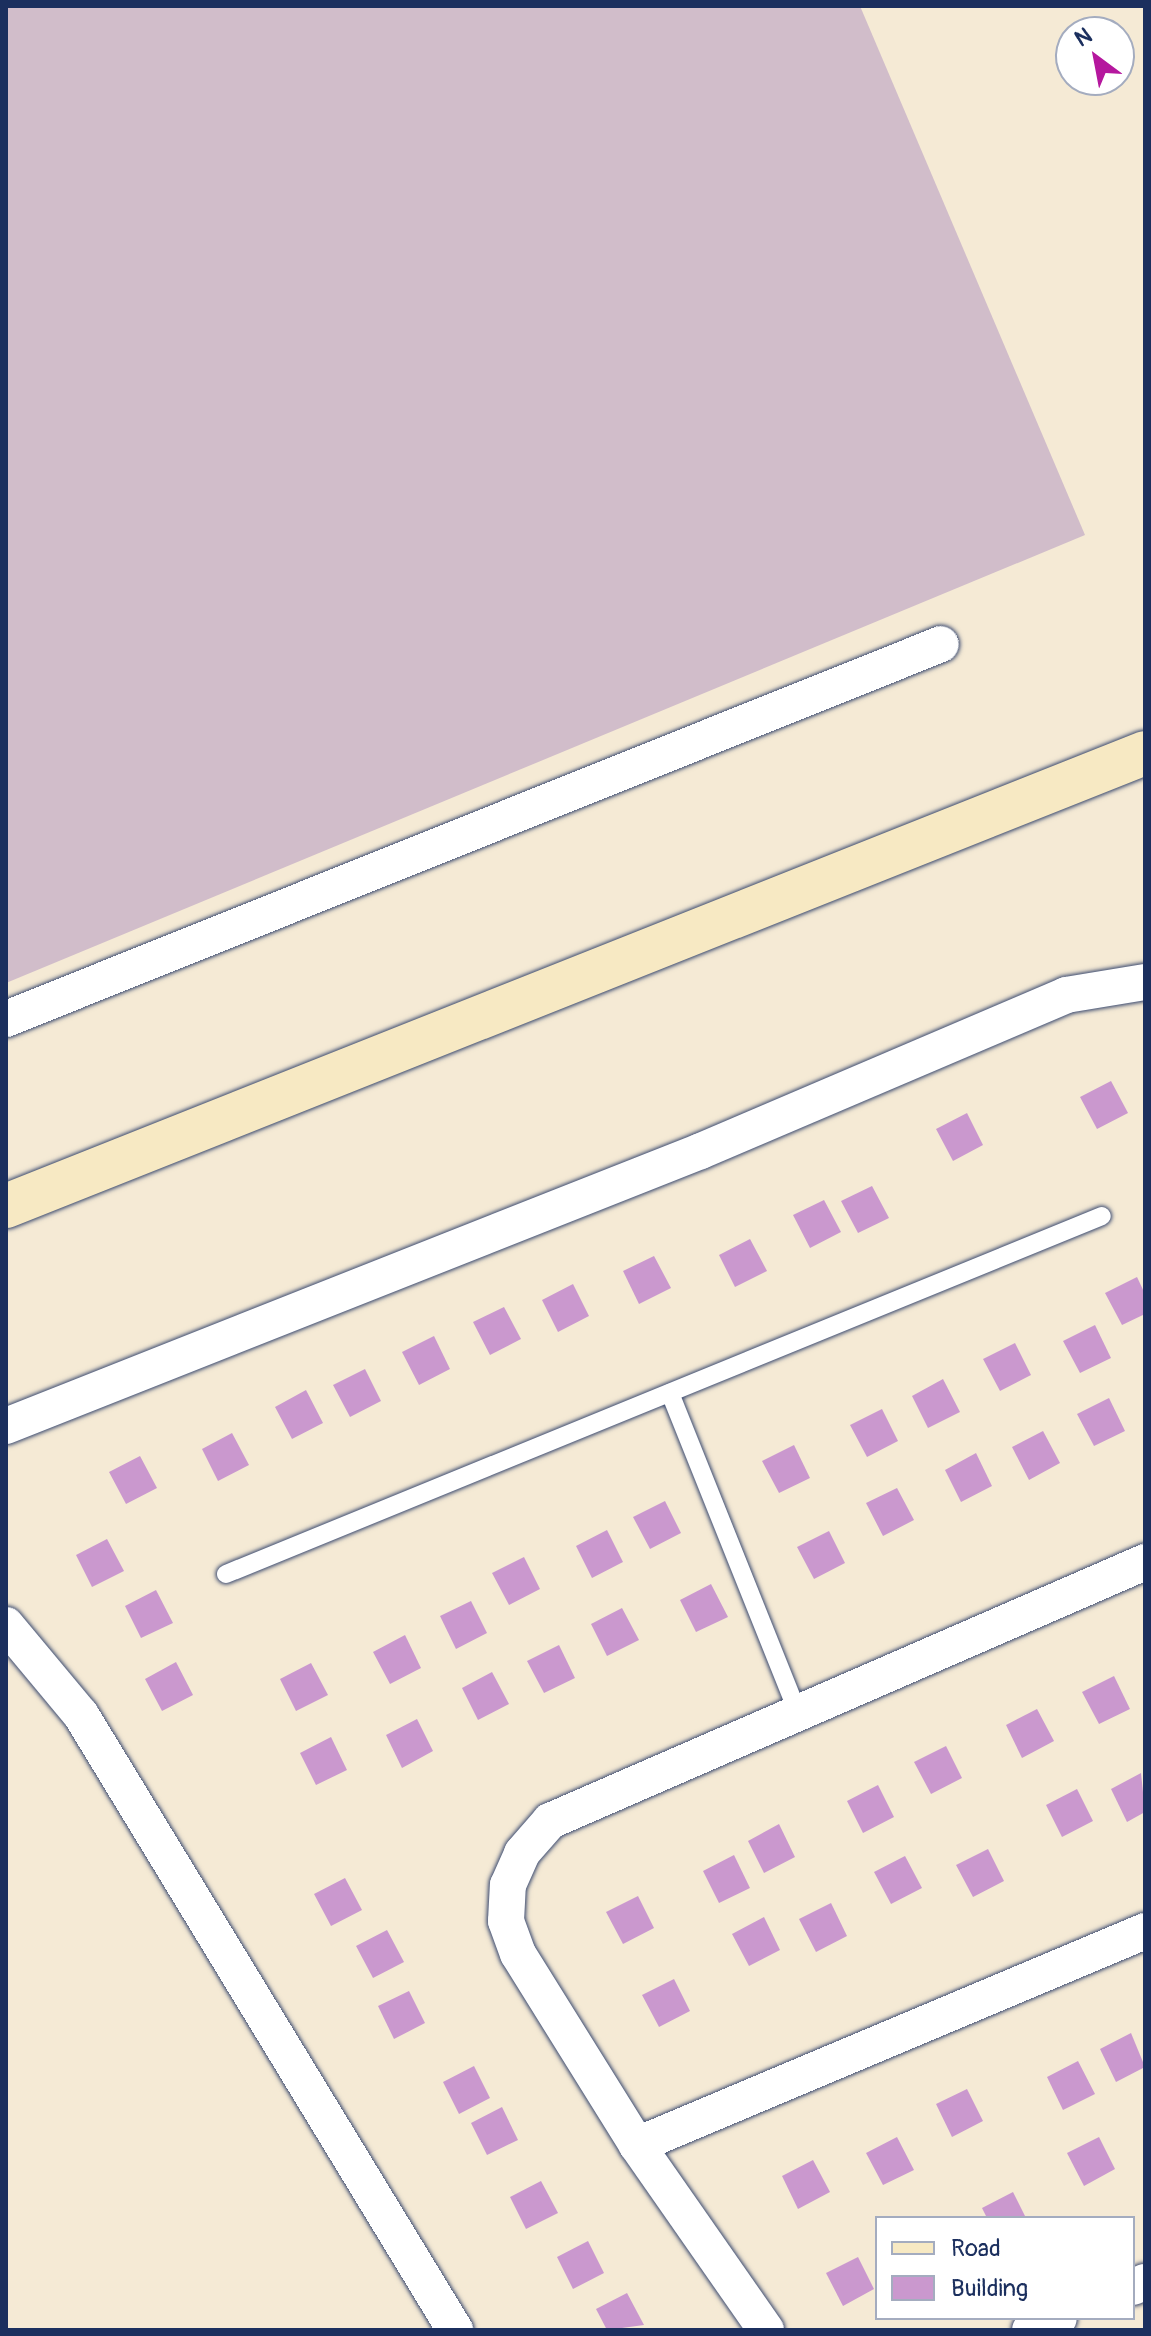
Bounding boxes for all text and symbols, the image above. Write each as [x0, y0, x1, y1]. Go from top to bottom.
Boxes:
north arrow [1055, 16, 1135, 96]
text: N [1070, 22, 1097, 53]
legend [875, 2216, 1135, 2320]
text: Road [951, 2234, 1001, 2263]
text: Building [951, 2274, 1028, 2303]

